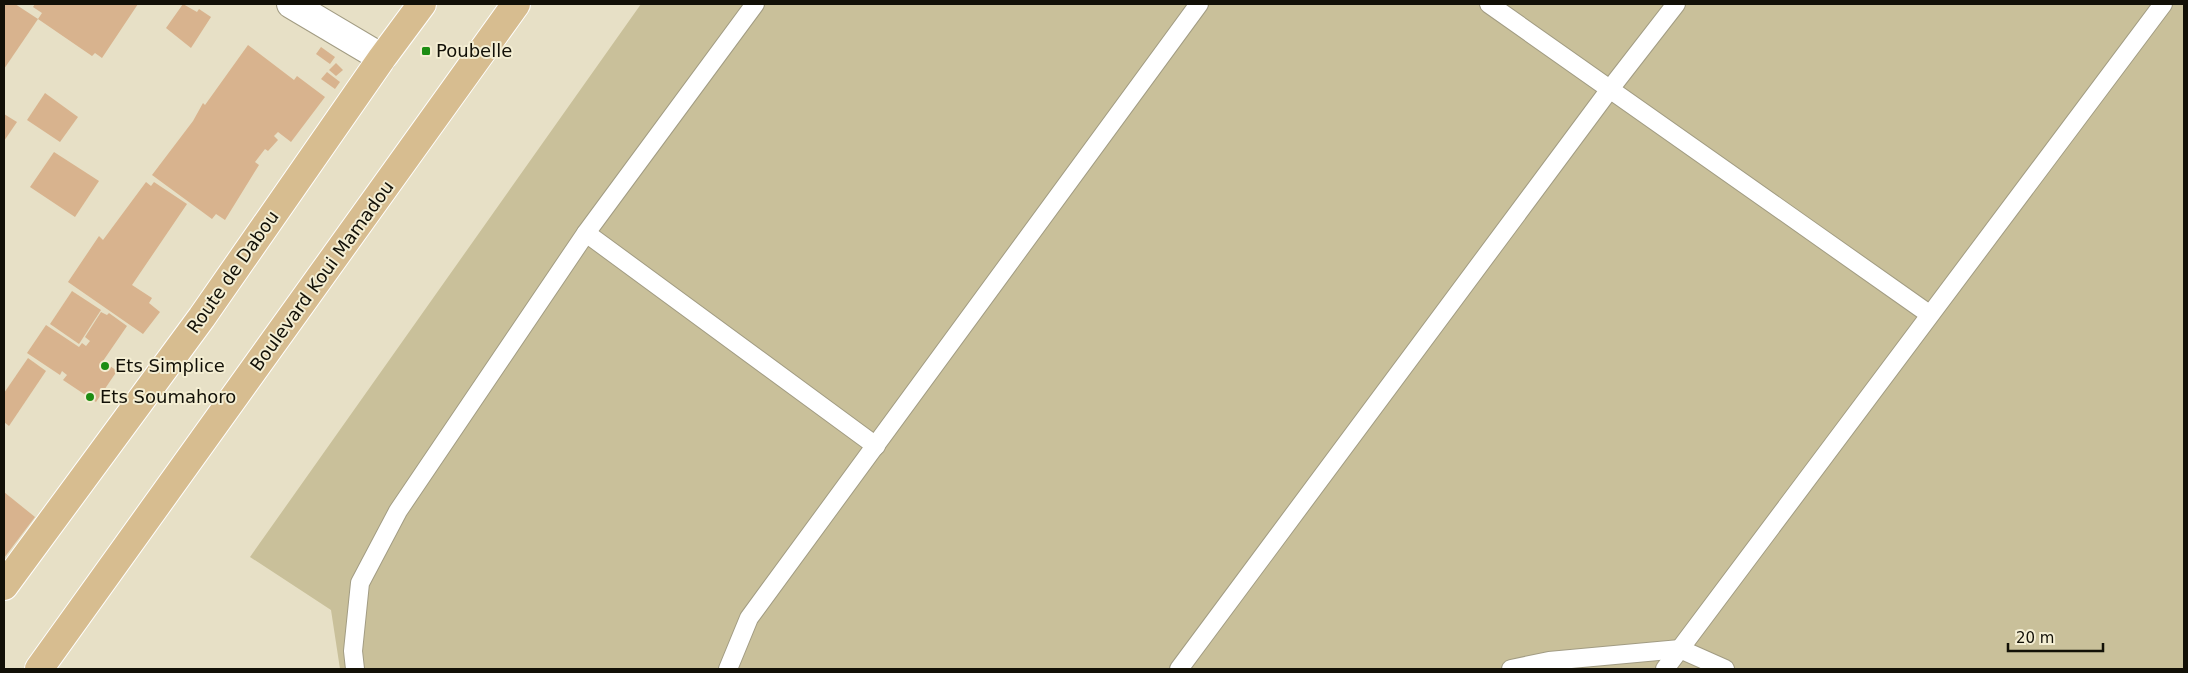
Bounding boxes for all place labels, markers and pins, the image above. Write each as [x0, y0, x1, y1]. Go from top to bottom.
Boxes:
place label: Poubelle [436, 40, 512, 61]
marker: Poubelle [420, 45, 432, 57]
place label: Ets Simplice [115, 355, 225, 376]
marker: Ets Simplice [99, 360, 111, 372]
place label: Ets Soumahoro [100, 386, 236, 407]
marker: Ets Soumahoro [84, 391, 96, 403]

